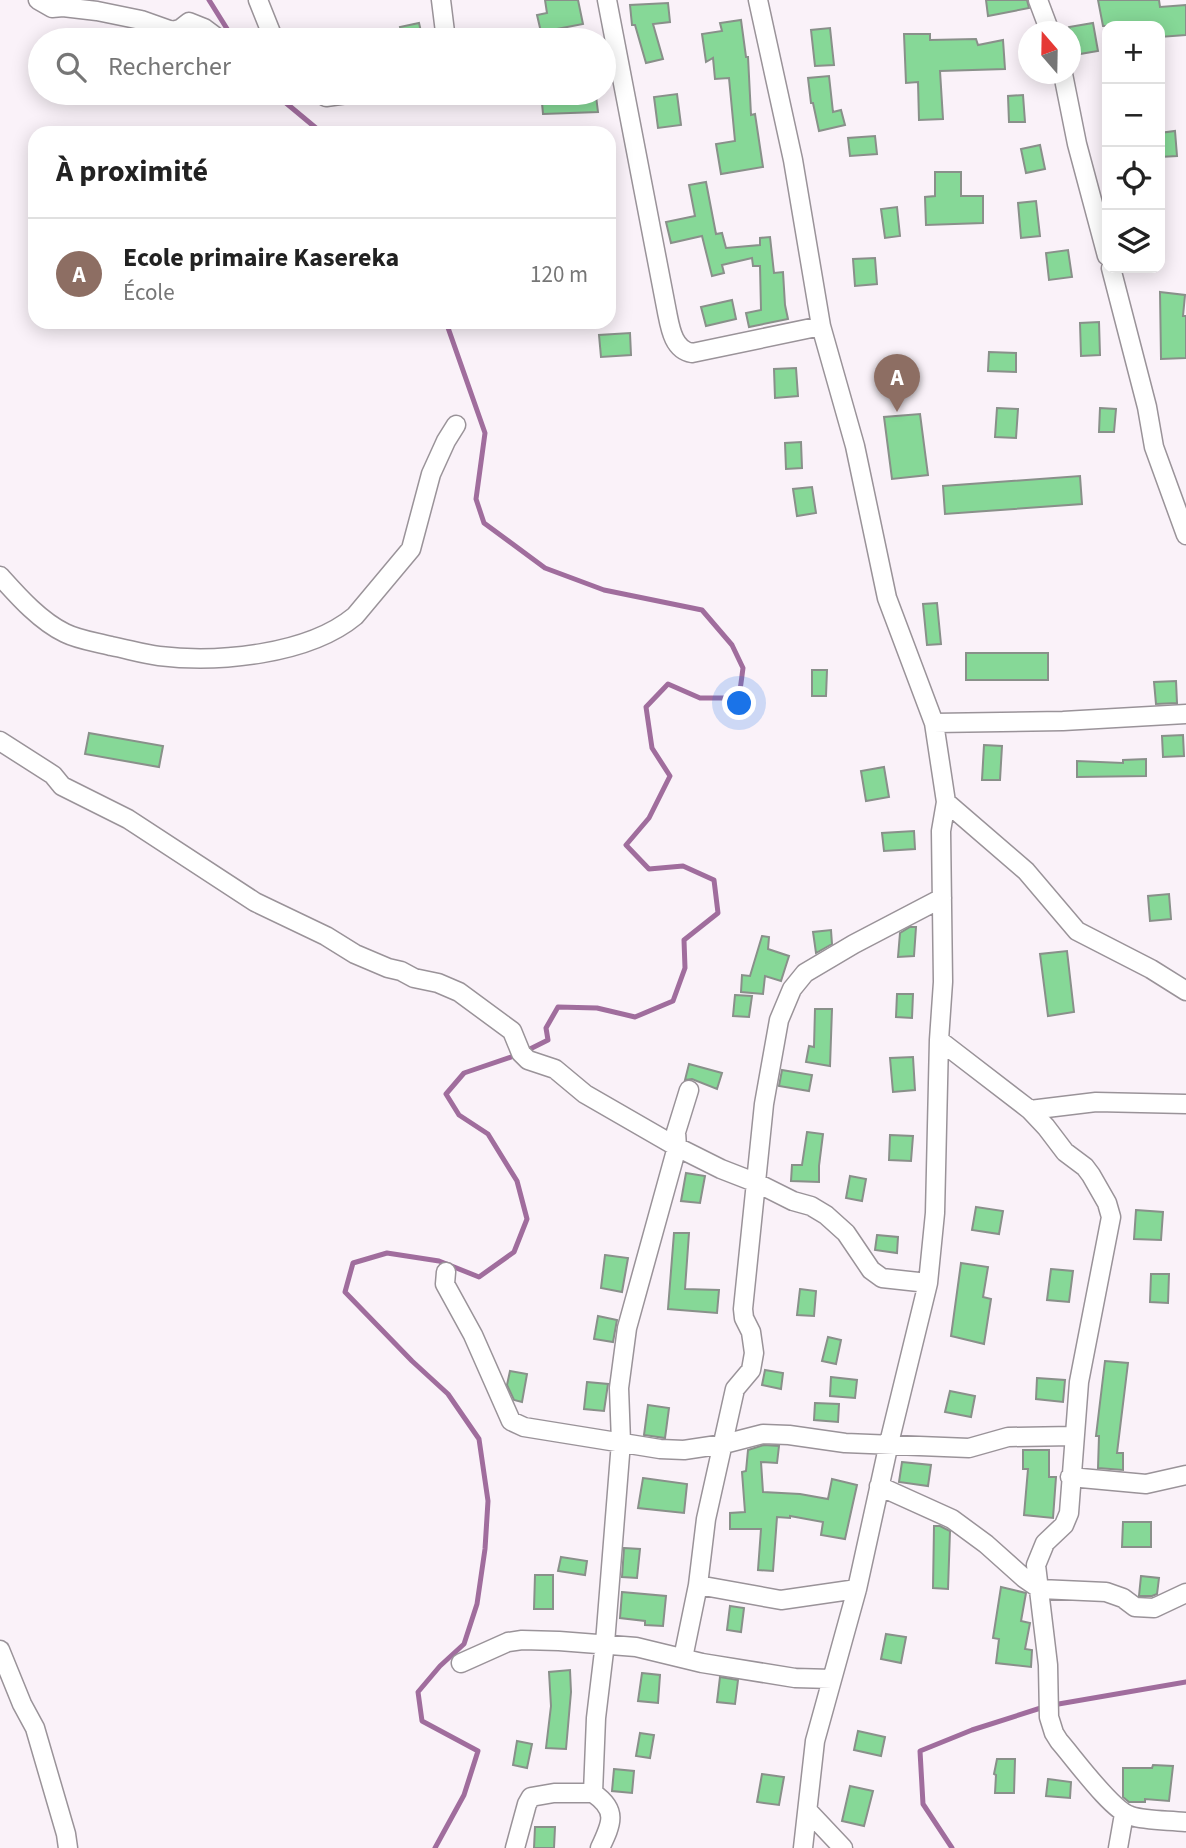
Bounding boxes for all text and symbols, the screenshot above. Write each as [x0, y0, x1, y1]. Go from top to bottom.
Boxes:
north arrow [1018, 21, 1081, 84]
map controls [1102, 21, 1165, 273]
button: + [1102, 21, 1165, 84]
search box [28, 28, 616, 105]
icon: search [52, 48, 90, 86]
text: Rechercher [108, 48, 231, 85]
button: − [1102, 84, 1165, 147]
button: locate [1102, 147, 1165, 210]
text: À proximité [56, 150, 208, 193]
button: layers [1102, 210, 1165, 273]
text: Ecole primaire Kasereka [123, 239, 399, 276]
text: A [72, 258, 86, 291]
text: 120 m [530, 258, 588, 291]
text: École [123, 276, 175, 309]
pin: A [874, 354, 920, 412]
your location [722, 686, 756, 720]

